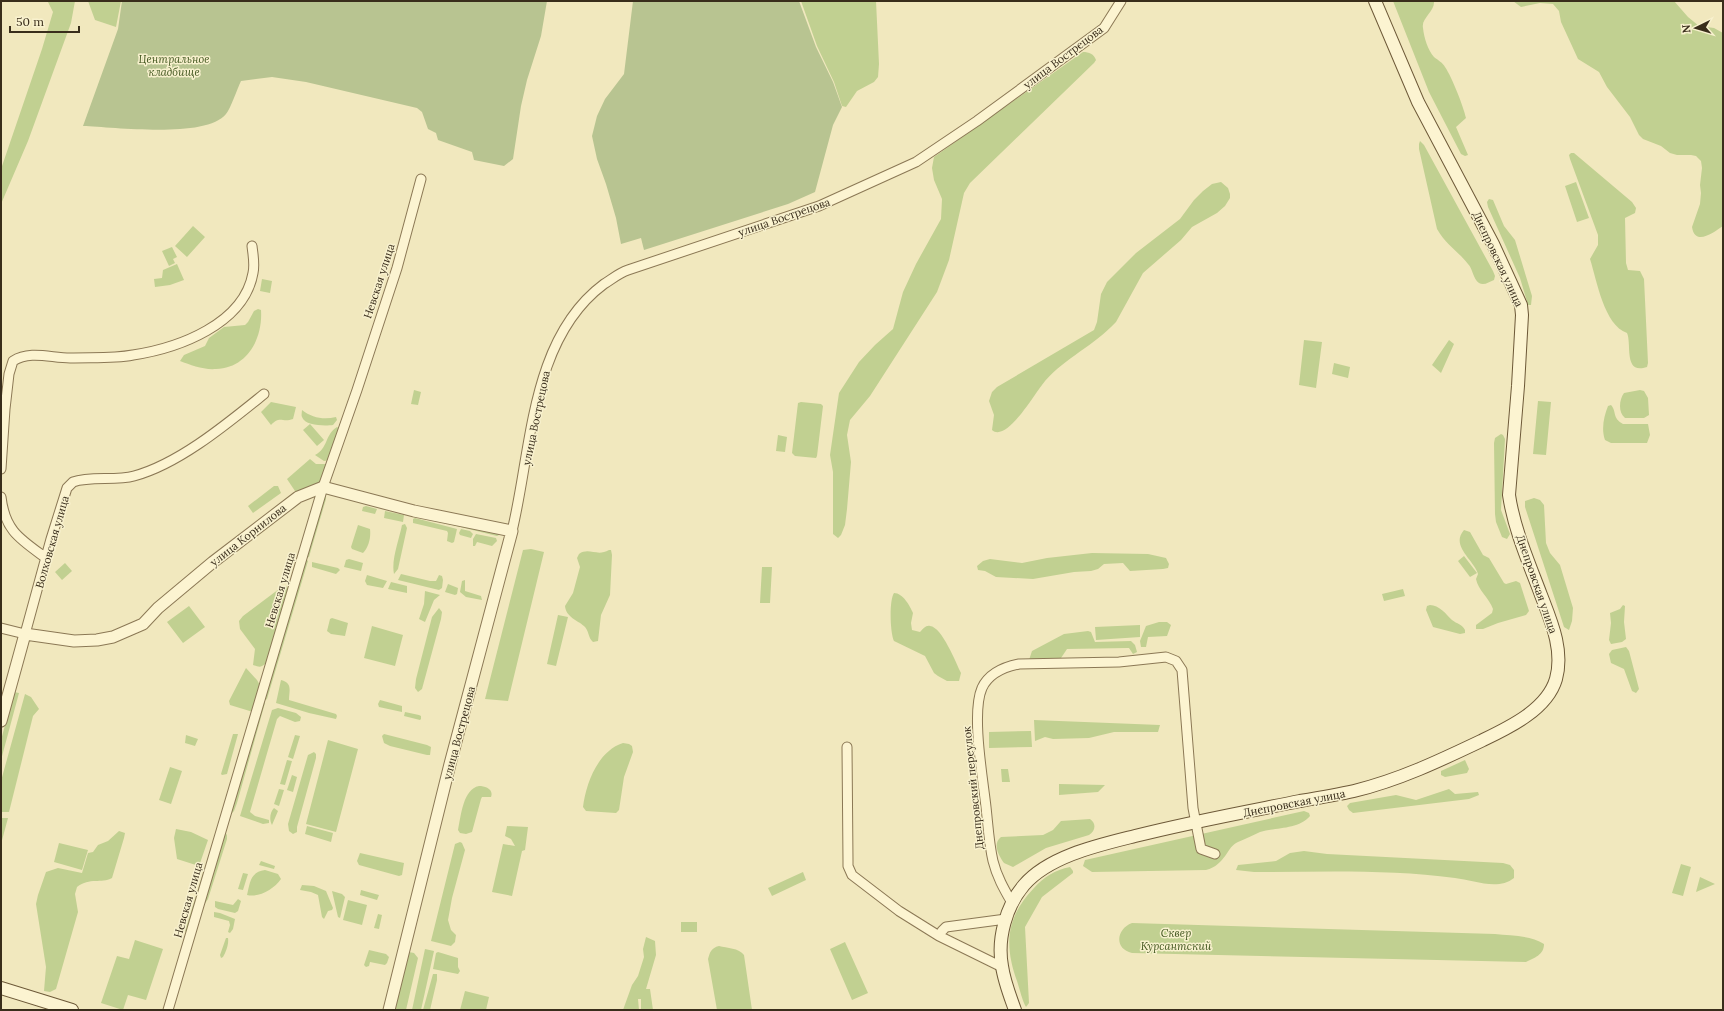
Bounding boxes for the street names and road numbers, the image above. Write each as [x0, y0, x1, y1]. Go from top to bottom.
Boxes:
street label: улица Вострецова [1020, 22, 1106, 92]
street label: улица Вострецова [736, 195, 832, 239]
street label: Днепровская улица [1470, 209, 1526, 309]
street label: Невская улица [360, 241, 398, 320]
street label: улица Вострецова [519, 369, 553, 467]
street label: Волховская улица [32, 494, 72, 590]
street label: улица Корнилова [207, 501, 289, 569]
street label: Днепровская улица [1513, 533, 1561, 636]
street label: Невская улица [262, 550, 298, 629]
street label: улица Вострецова [440, 684, 478, 781]
street label: Днепровский переулок [960, 725, 986, 851]
street label: Днепровская улица [1242, 786, 1347, 820]
street label: Невская улица [171, 860, 206, 939]

